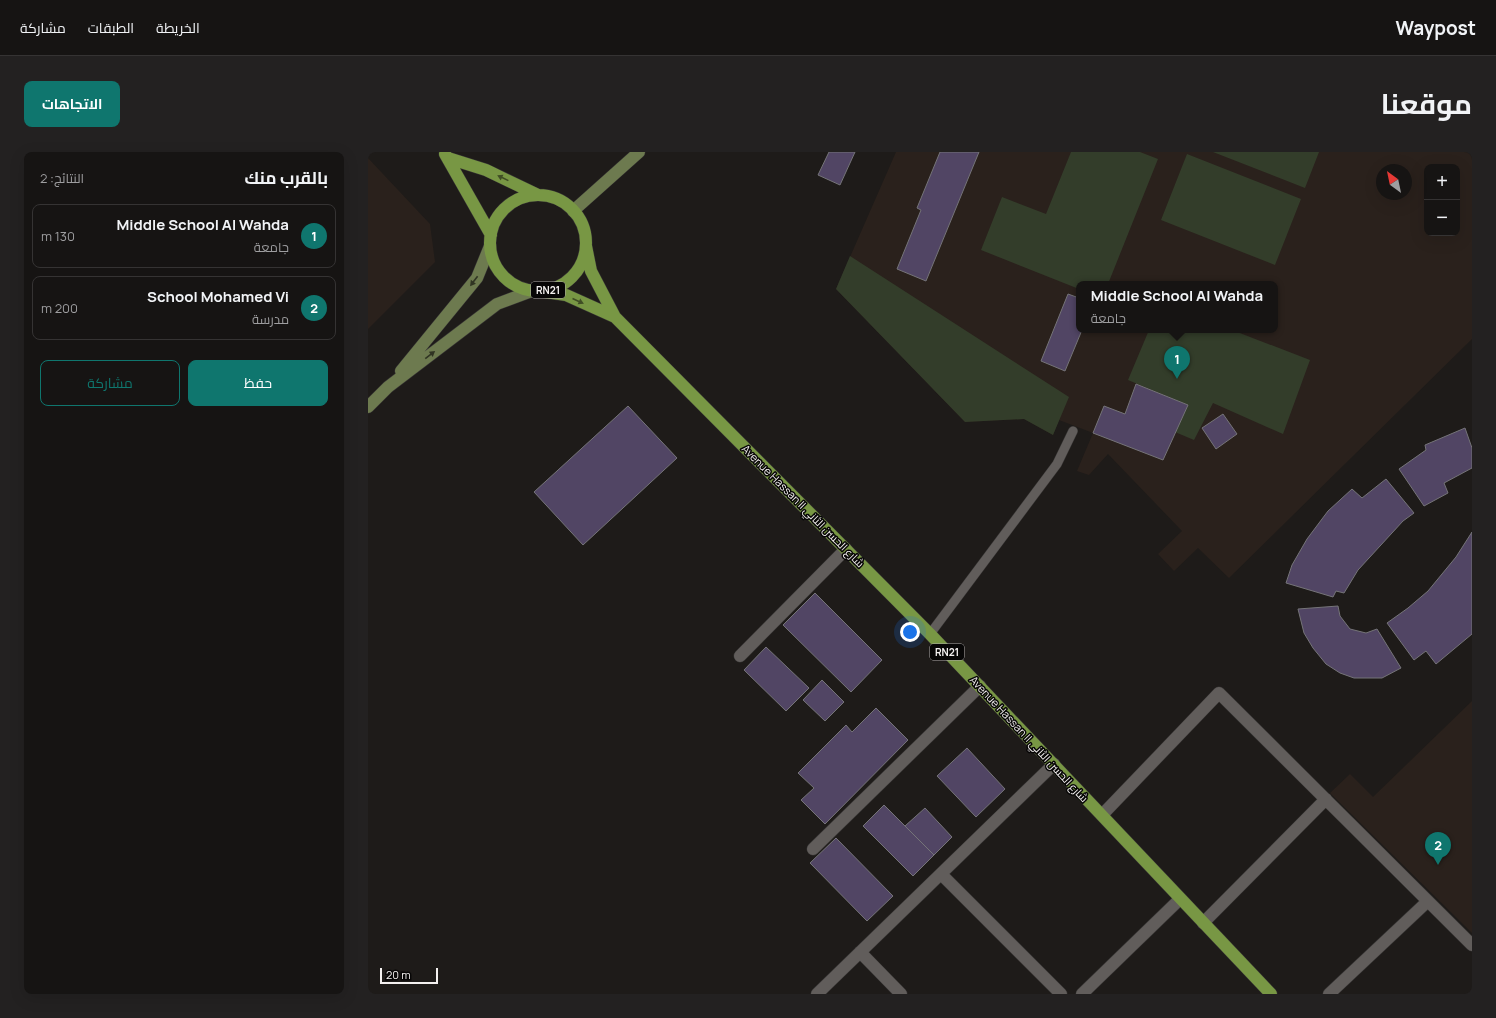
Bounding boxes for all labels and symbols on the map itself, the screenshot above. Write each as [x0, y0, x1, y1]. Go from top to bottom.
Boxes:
north arrow [1376, 164, 1412, 200]
one-way arrow [497, 175, 508, 181]
one-way arrow [470, 276, 478, 287]
road number: RN21 [531, 282, 565, 298]
one-way arrow [572, 297, 584, 304]
pin: 1 [1164, 346, 1190, 379]
one-way arrow [425, 351, 436, 359]
street label: Avenue Hassan II شارع الحسن الثاني [737, 441, 868, 572]
your location [900, 622, 920, 642]
road number: RN21 [930, 644, 964, 660]
street label: Avenue Hassan II شارع الحسن الثاني [965, 672, 1092, 806]
pin: 2 [1425, 832, 1451, 865]
scale bar [380, 966, 438, 985]

